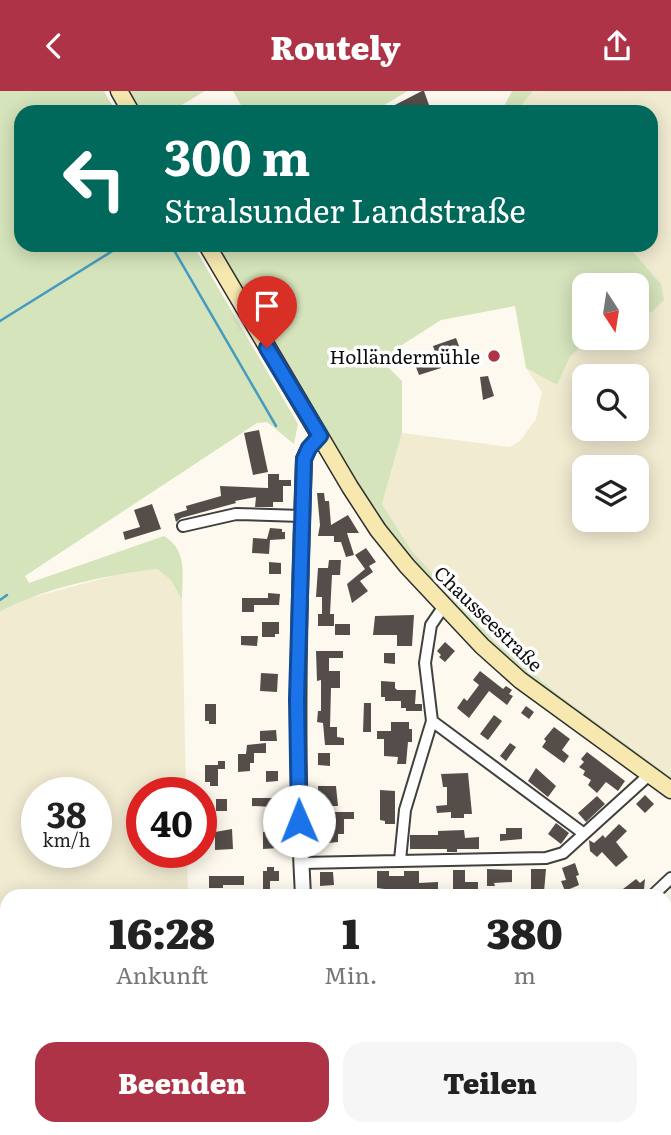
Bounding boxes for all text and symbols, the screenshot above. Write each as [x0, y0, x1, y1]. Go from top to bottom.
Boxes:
text: Routely [270, 22, 401, 70]
icon: back [35, 27, 73, 65]
icon: share [598, 27, 636, 65]
text: 300 m [164, 118, 310, 191]
icon: left [49, 133, 140, 224]
text: Stralsunder Landstraße [164, 185, 526, 233]
north arrow [572, 273, 649, 350]
map controls [572, 273, 649, 532]
pin [237, 276, 297, 348]
icon: arrive [248, 287, 286, 325]
place label: Holländermühle [329, 342, 480, 370]
marker: Holländermühle [486, 348, 502, 364]
button: search [572, 364, 649, 441]
button: layers [572, 455, 649, 532]
street label: Chausseestraße [428, 559, 550, 677]
speed limit sign: 40 [126, 777, 217, 868]
position arrow [262, 784, 336, 858]
text: 38 [46, 787, 87, 839]
text: km/h [43, 826, 90, 853]
text: 16:28 [109, 900, 215, 962]
text: 1 [342, 900, 360, 962]
text: 380 [487, 900, 563, 962]
text: Ankunft [116, 957, 208, 991]
text: Min. [324, 957, 378, 991]
text: m [514, 957, 536, 991]
button: Beenden [35, 1042, 329, 1122]
button: Teilen [343, 1042, 637, 1122]

